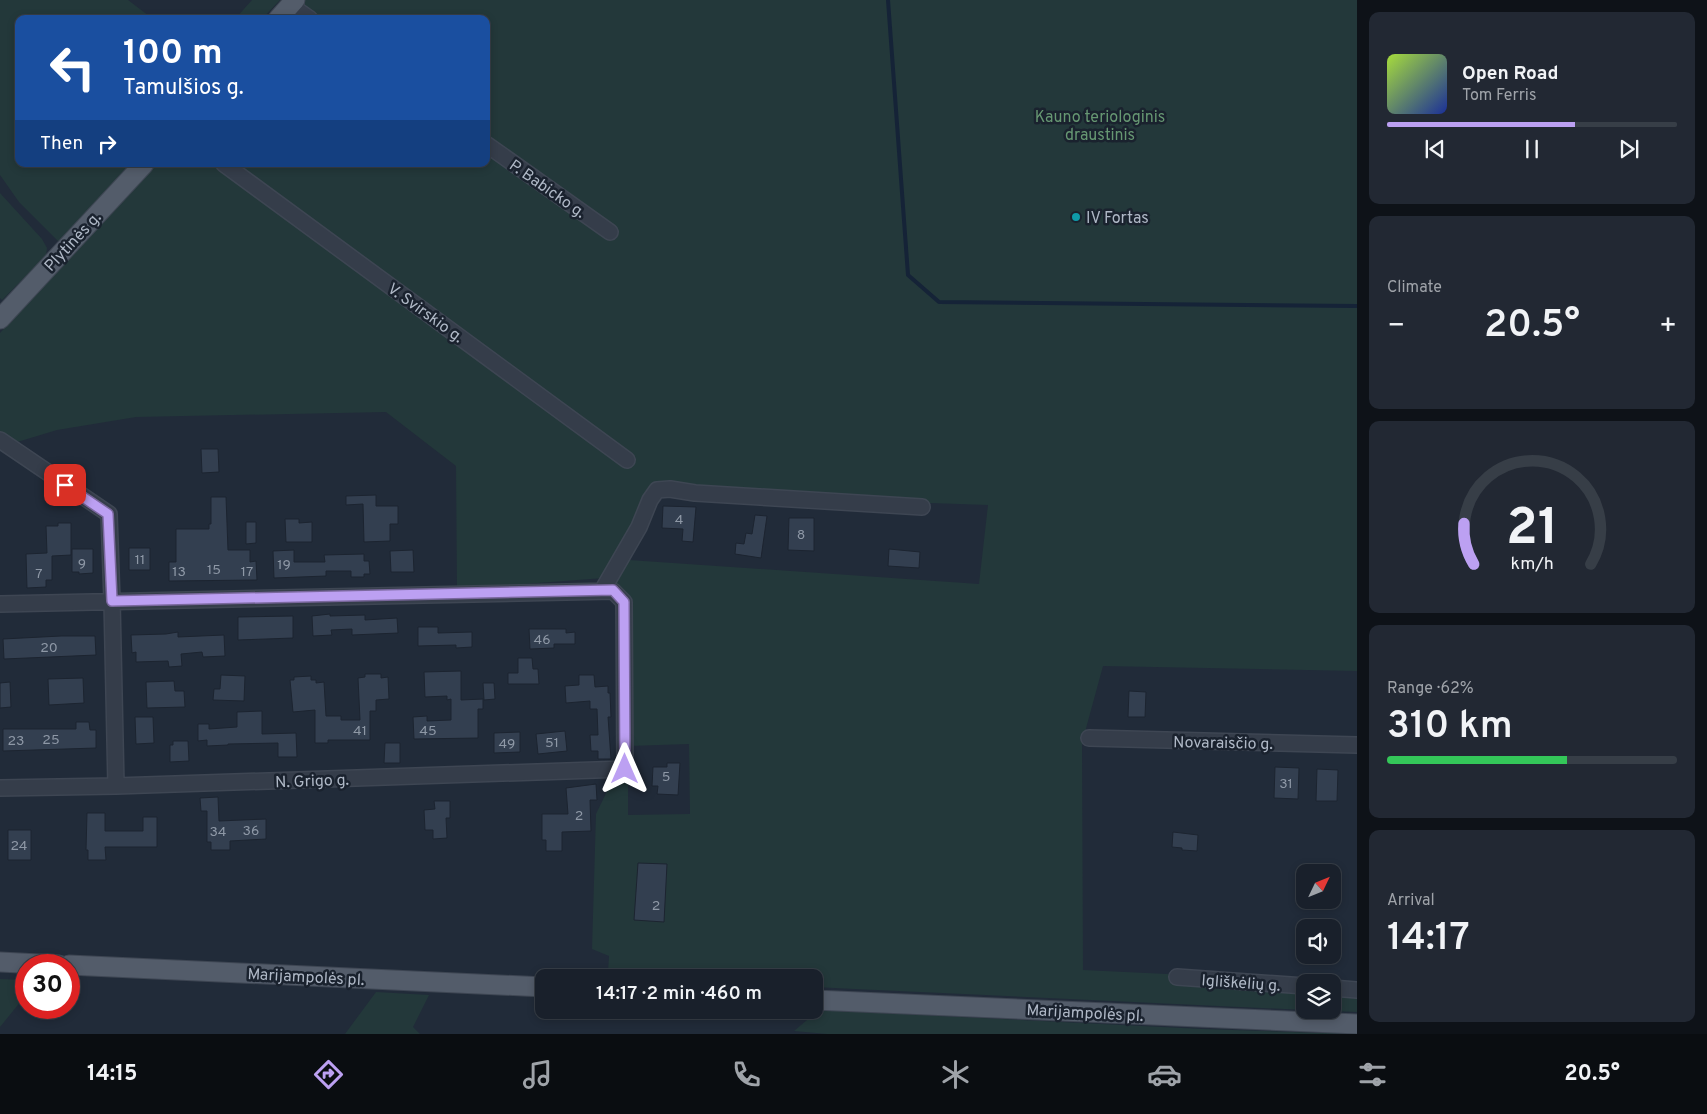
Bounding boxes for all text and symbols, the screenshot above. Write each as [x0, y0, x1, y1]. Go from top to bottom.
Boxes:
text: 100 m [123, 32, 223, 76]
icon: left [40, 35, 105, 100]
text: Open Road [1462, 62, 1558, 86]
text: Tamulšios g. [123, 75, 244, 102]
text: Tom Ferris [1462, 86, 1536, 106]
park label: Kauno teriologinis draustinis [1035, 108, 1165, 146]
icon: right [93, 130, 121, 158]
text: Then [40, 132, 83, 156]
icon: previous [1421, 135, 1449, 163]
icon: pause [1518, 135, 1546, 163]
icon: next [1615, 135, 1643, 163]
street label: P. Babicko g. [505, 156, 589, 223]
street label: Plytinės g. [41, 208, 106, 276]
place label: IV Fortas [1086, 209, 1149, 229]
marker: IV Fortas [1070, 211, 1082, 223]
text: Climate [1387, 278, 1442, 298]
street label: V. Svirskio g. [383, 279, 467, 348]
text: 20.5° [1484, 302, 1580, 351]
text: − [1387, 309, 1405, 345]
text: + [1659, 309, 1677, 345]
pin [44, 464, 86, 506]
icon: arrive [51, 471, 79, 499]
text: 21 [1506, 497, 1558, 563]
house number: 4 [675, 512, 683, 529]
house number: 8 [797, 527, 805, 544]
house number: 11 [135, 552, 145, 569]
text: km/h [1510, 553, 1554, 576]
house number: 9 [78, 556, 86, 573]
house number: 19 [277, 557, 291, 574]
house number: 15 [207, 562, 221, 579]
house number: 13 [172, 564, 186, 581]
house number: 17 [241, 564, 253, 581]
house number: 7 [35, 566, 43, 583]
house number: 46 [533, 632, 551, 649]
house number: 20 [40, 640, 58, 657]
text: Range · 62% [1387, 679, 1474, 699]
text: 310 km [1387, 703, 1513, 752]
house number: 41 [353, 723, 367, 740]
house number: 45 [419, 723, 437, 740]
house number: 25 [42, 732, 60, 749]
house number: 23 [8, 733, 25, 750]
street label: Novaraisčio g. [1173, 733, 1273, 755]
house number: 51 [545, 735, 559, 752]
house number: 49 [499, 736, 515, 753]
position arrow [598, 742, 650, 794]
house number: 5 [662, 769, 670, 786]
street label: N. Grigo g. [275, 771, 349, 793]
house number: 31 [1279, 776, 1293, 793]
house number: 2 [575, 808, 583, 825]
house number: 36 [243, 823, 259, 840]
house number: 34 [209, 824, 227, 841]
house number: 24 [10, 838, 28, 855]
north arrow [1296, 864, 1341, 909]
map controls [1296, 864, 1341, 1019]
text: Arrival [1387, 891, 1435, 911]
house number: 2 [652, 898, 660, 915]
text: 14:17 [1387, 915, 1470, 964]
button: sound [1296, 919, 1341, 964]
speed limit sign: 30 [15, 954, 80, 1019]
street label: Marijampolės pl. [247, 965, 365, 991]
street label: Igliškėlių g. [1201, 971, 1281, 997]
button: layers [1296, 974, 1341, 1019]
text: 14:17 · 2 min · 460 m [596, 982, 762, 1006]
street label: Marijampolės pl. [1026, 1001, 1144, 1027]
icon: directions [311, 1057, 346, 1092]
icon: music [520, 1057, 555, 1092]
icon: phone [729, 1057, 764, 1092]
icon: climate [938, 1057, 973, 1092]
icon: car [1147, 1057, 1182, 1092]
icon: filters [1355, 1057, 1390, 1092]
text: 14:15 [87, 1061, 137, 1088]
text: 20.5° [1564, 1061, 1620, 1088]

